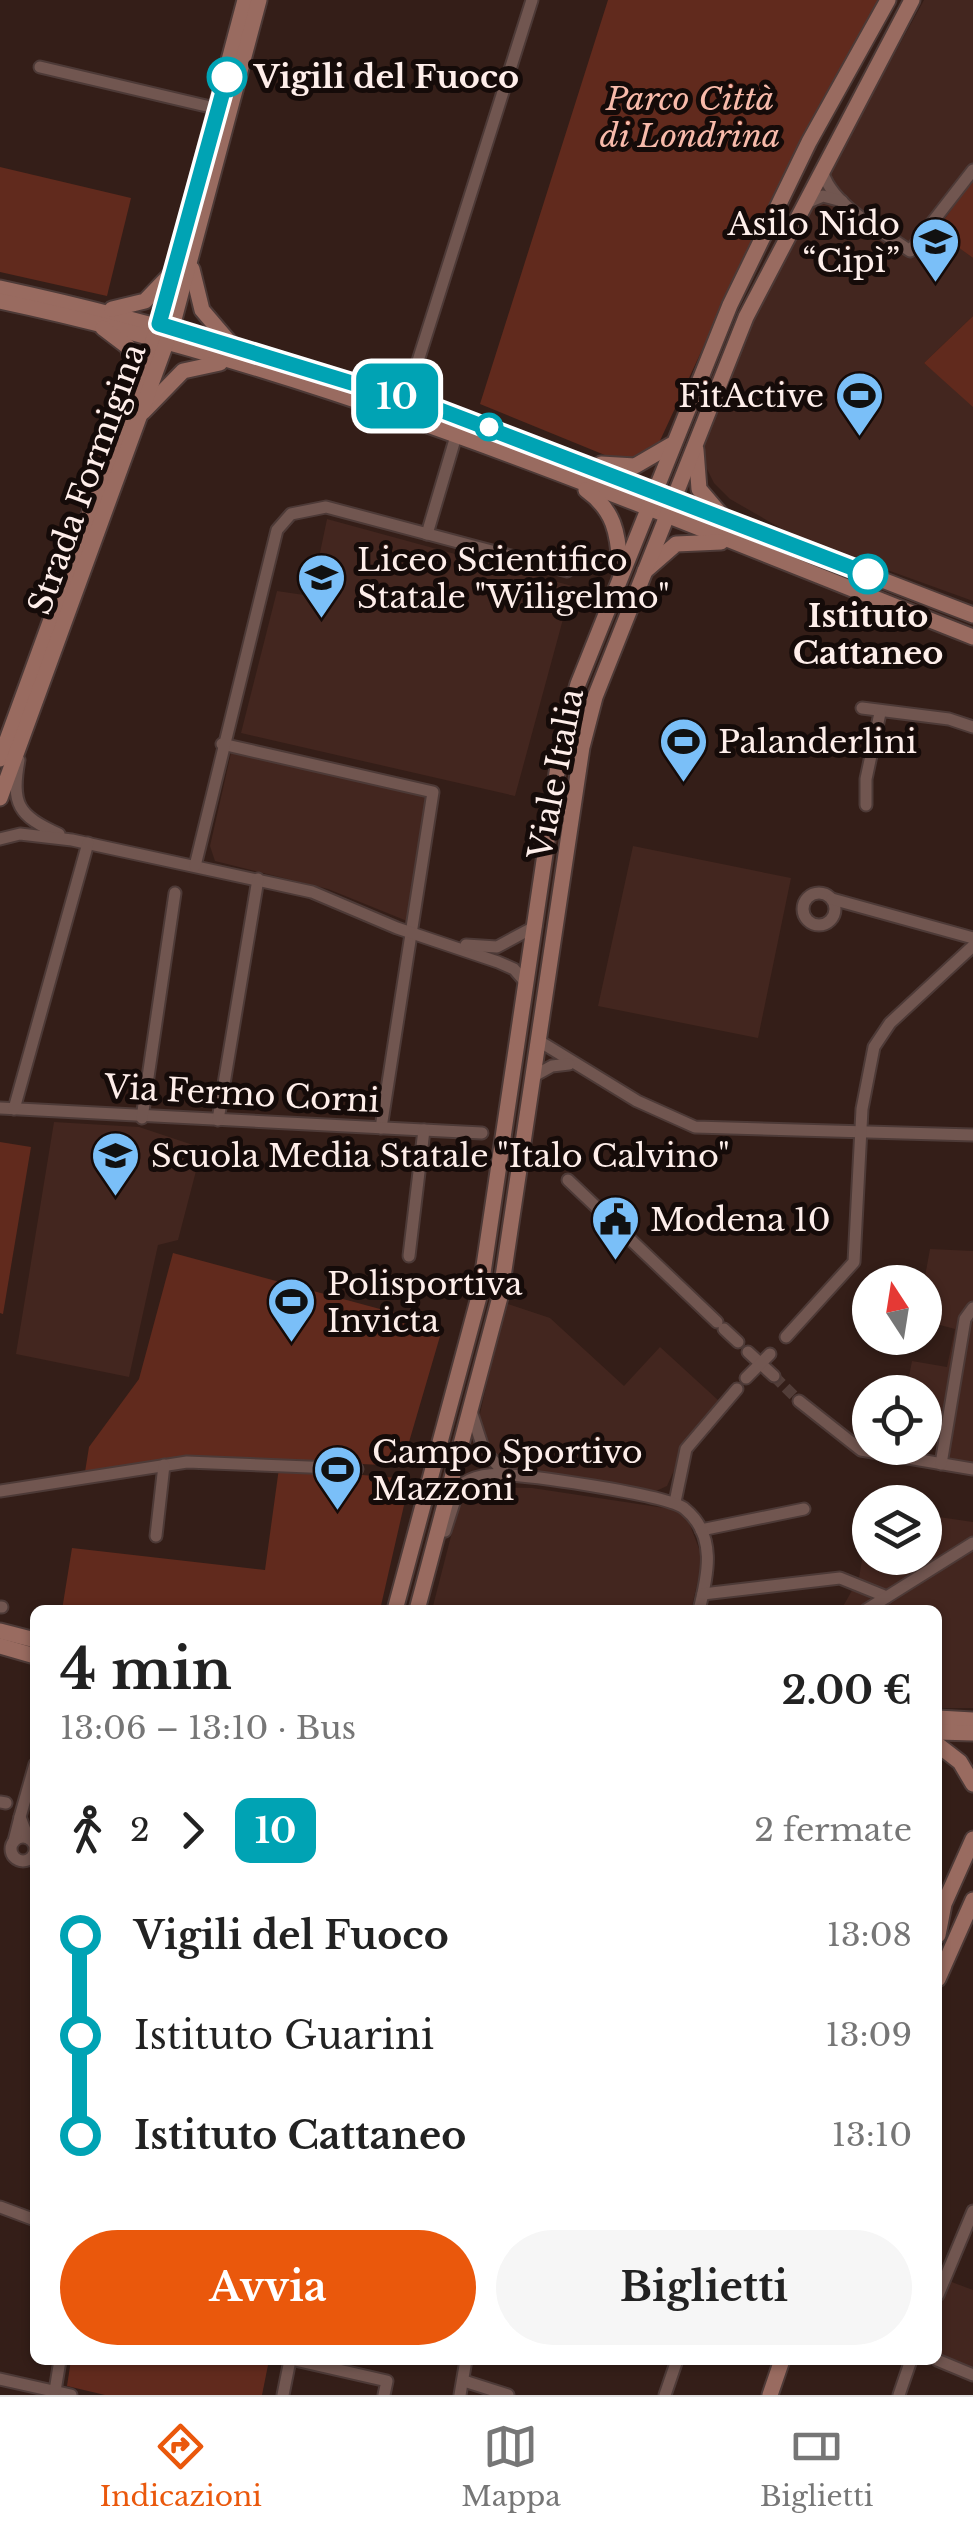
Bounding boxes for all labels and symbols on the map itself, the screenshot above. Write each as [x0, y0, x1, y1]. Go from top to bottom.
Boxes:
place label: Vigili del Fuoco [253, 57, 519, 97]
marker: Vigili del Fuoco [208, 58, 246, 96]
park label: Parco Città di Londrina [600, 79, 780, 156]
place label: Asilo Nido “Cipì” [726, 204, 900, 281]
school or university icon: Asilo Nido “Cipì” [909, 216, 961, 284]
street label: Strada Formigina [19, 338, 155, 620]
line badge: 10 [352, 364, 442, 428]
sports icon: FitActive [833, 370, 885, 438]
place label: FitActive [678, 376, 824, 416]
unlabelled marker [476, 414, 502, 440]
place label: Liceo Scientifico Statale "Wiligelmo" [357, 540, 670, 617]
school or university icon: Liceo Scientifico Statale "Wiligelmo" [296, 552, 348, 620]
marker: Istituto Cattaneo [849, 555, 887, 593]
place label: Istituto Cattaneo [793, 596, 943, 673]
street label: Viale Italia [520, 685, 592, 864]
sports icon: Palanderlini [657, 716, 709, 784]
place label: Palanderlini [718, 722, 917, 762]
street label: Via Fermo Corni [103, 1067, 381, 1121]
school or university icon: Scuola Media Statale "Italo Calvino" [90, 1130, 142, 1198]
place label: Scuola Media Statale "Italo Calvino" [151, 1136, 730, 1176]
public building icon: Modena 10 [589, 1194, 641, 1262]
place label: Modena 10 [650, 1200, 831, 1240]
place label: Polisportiva Invicta [327, 1264, 523, 1341]
north arrow [852, 1265, 942, 1355]
sports icon: Polisportiva Invicta [266, 1276, 318, 1344]
place label: Campo Sportivo Mazzoni [372, 1432, 643, 1509]
sports icon: Campo Sportivo Mazzoni [311, 1444, 363, 1512]

